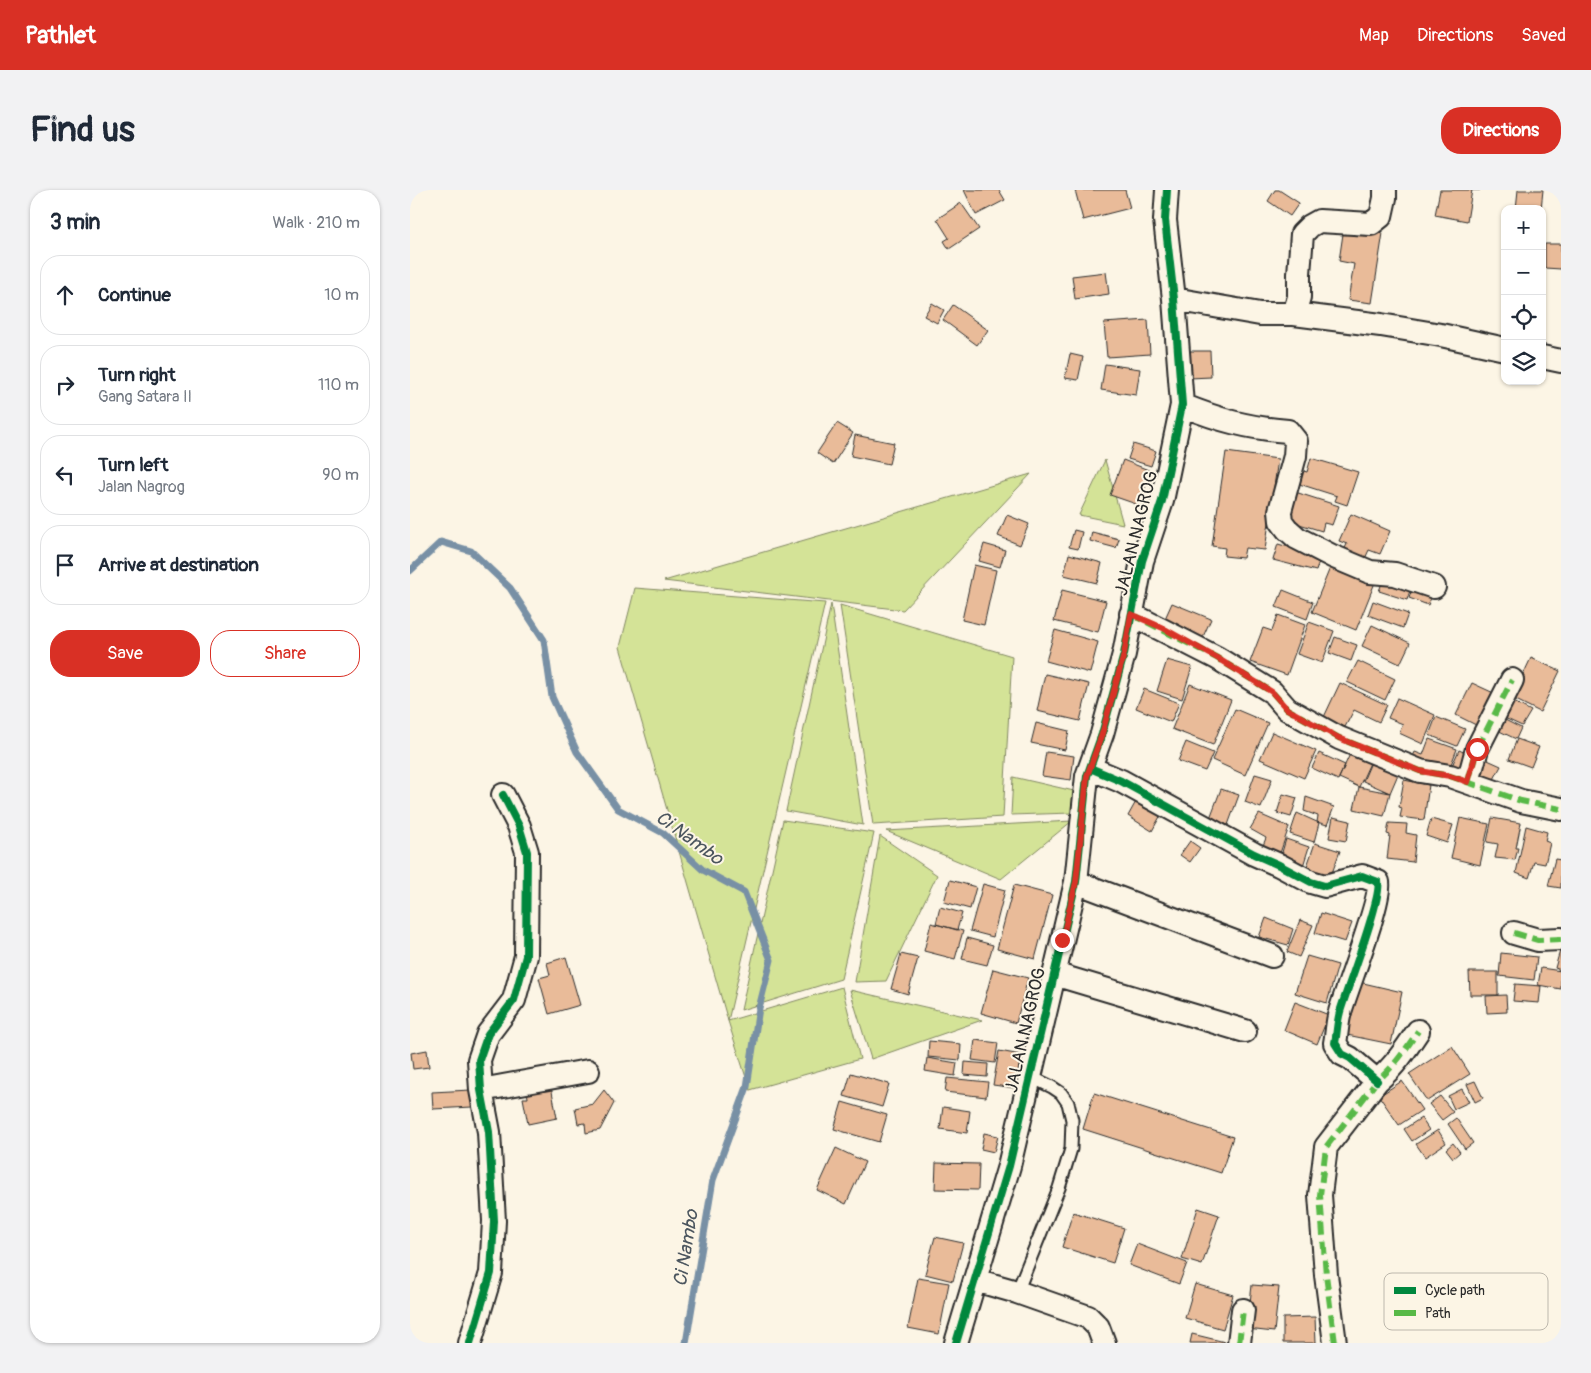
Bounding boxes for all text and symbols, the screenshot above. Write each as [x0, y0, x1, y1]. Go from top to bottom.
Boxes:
text: Pathlet [25, 21, 96, 50]
text: Map [1359, 24, 1389, 47]
text: Directions [1417, 24, 1493, 47]
text: Saved [1521, 24, 1566, 47]
button: Directions [1441, 107, 1561, 154]
text: Find us [30, 108, 135, 152]
map controls [1501, 205, 1546, 385]
button: + [1501, 205, 1546, 250]
text: 3 min [50, 209, 100, 236]
text: Walk · 210 m [272, 213, 360, 233]
button: − [1501, 250, 1546, 295]
icon: ahead [51, 281, 79, 309]
text: Continue [98, 283, 171, 307]
text: 10 m [324, 285, 359, 305]
button: locate [1501, 295, 1546, 340]
button: layers [1501, 340, 1546, 385]
text: Turn right [98, 363, 176, 387]
icon: right [51, 371, 79, 399]
text: 110 m [318, 375, 359, 395]
text: Gang Satara II [98, 387, 192, 407]
text: Turn left [98, 453, 168, 477]
icon: left [51, 461, 79, 489]
text: 90 m [322, 465, 359, 485]
street label: JALAN NAGROG [1110, 468, 1163, 598]
text: Jalan Nagrog [98, 477, 185, 497]
icon: arrive [51, 551, 79, 579]
text: Arrive at destination [98, 553, 259, 577]
button: Save [50, 630, 200, 677]
button: Share [210, 630, 360, 677]
route start [1466, 738, 1489, 761]
water label: Ci Nambo [651, 805, 729, 871]
route end [1051, 929, 1074, 952]
street label: JALAN NAGROG [1000, 965, 1051, 1095]
water label: Ci Nambo [668, 1206, 704, 1288]
legend [1384, 1273, 1548, 1330]
text: Cycle path [1425, 1282, 1485, 1299]
text: Path [1425, 1305, 1450, 1322]

